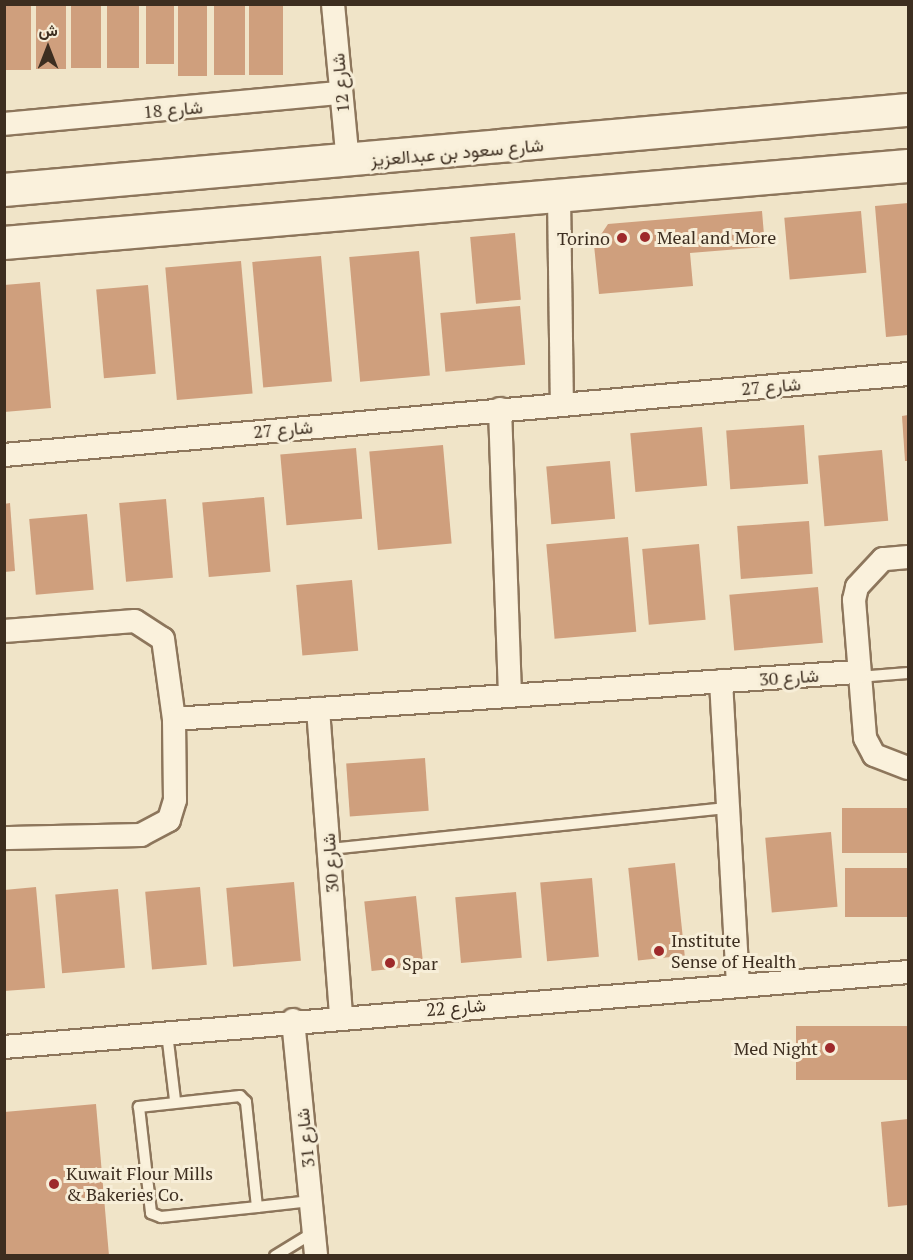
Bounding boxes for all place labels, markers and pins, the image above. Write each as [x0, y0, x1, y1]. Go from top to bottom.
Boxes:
place label: Meal and More [657, 226, 776, 248]
place label: Torino [557, 227, 610, 249]
marker: Meal and More [638, 230, 652, 244]
marker: Torino [615, 231, 629, 245]
place label: Institute Sense of Health [671, 930, 796, 972]
marker: Institute Sense of Health [652, 944, 666, 958]
place label: Spar [402, 952, 438, 974]
marker: Spar [383, 956, 397, 970]
place label: Med Night [734, 1037, 818, 1059]
marker: Med Night [823, 1041, 837, 1055]
place label: Kuwait Flour Mills & Bakeries Co. [66, 1163, 213, 1206]
marker: Kuwait Flour Mills & Bakeries Co. [47, 1177, 61, 1191]

